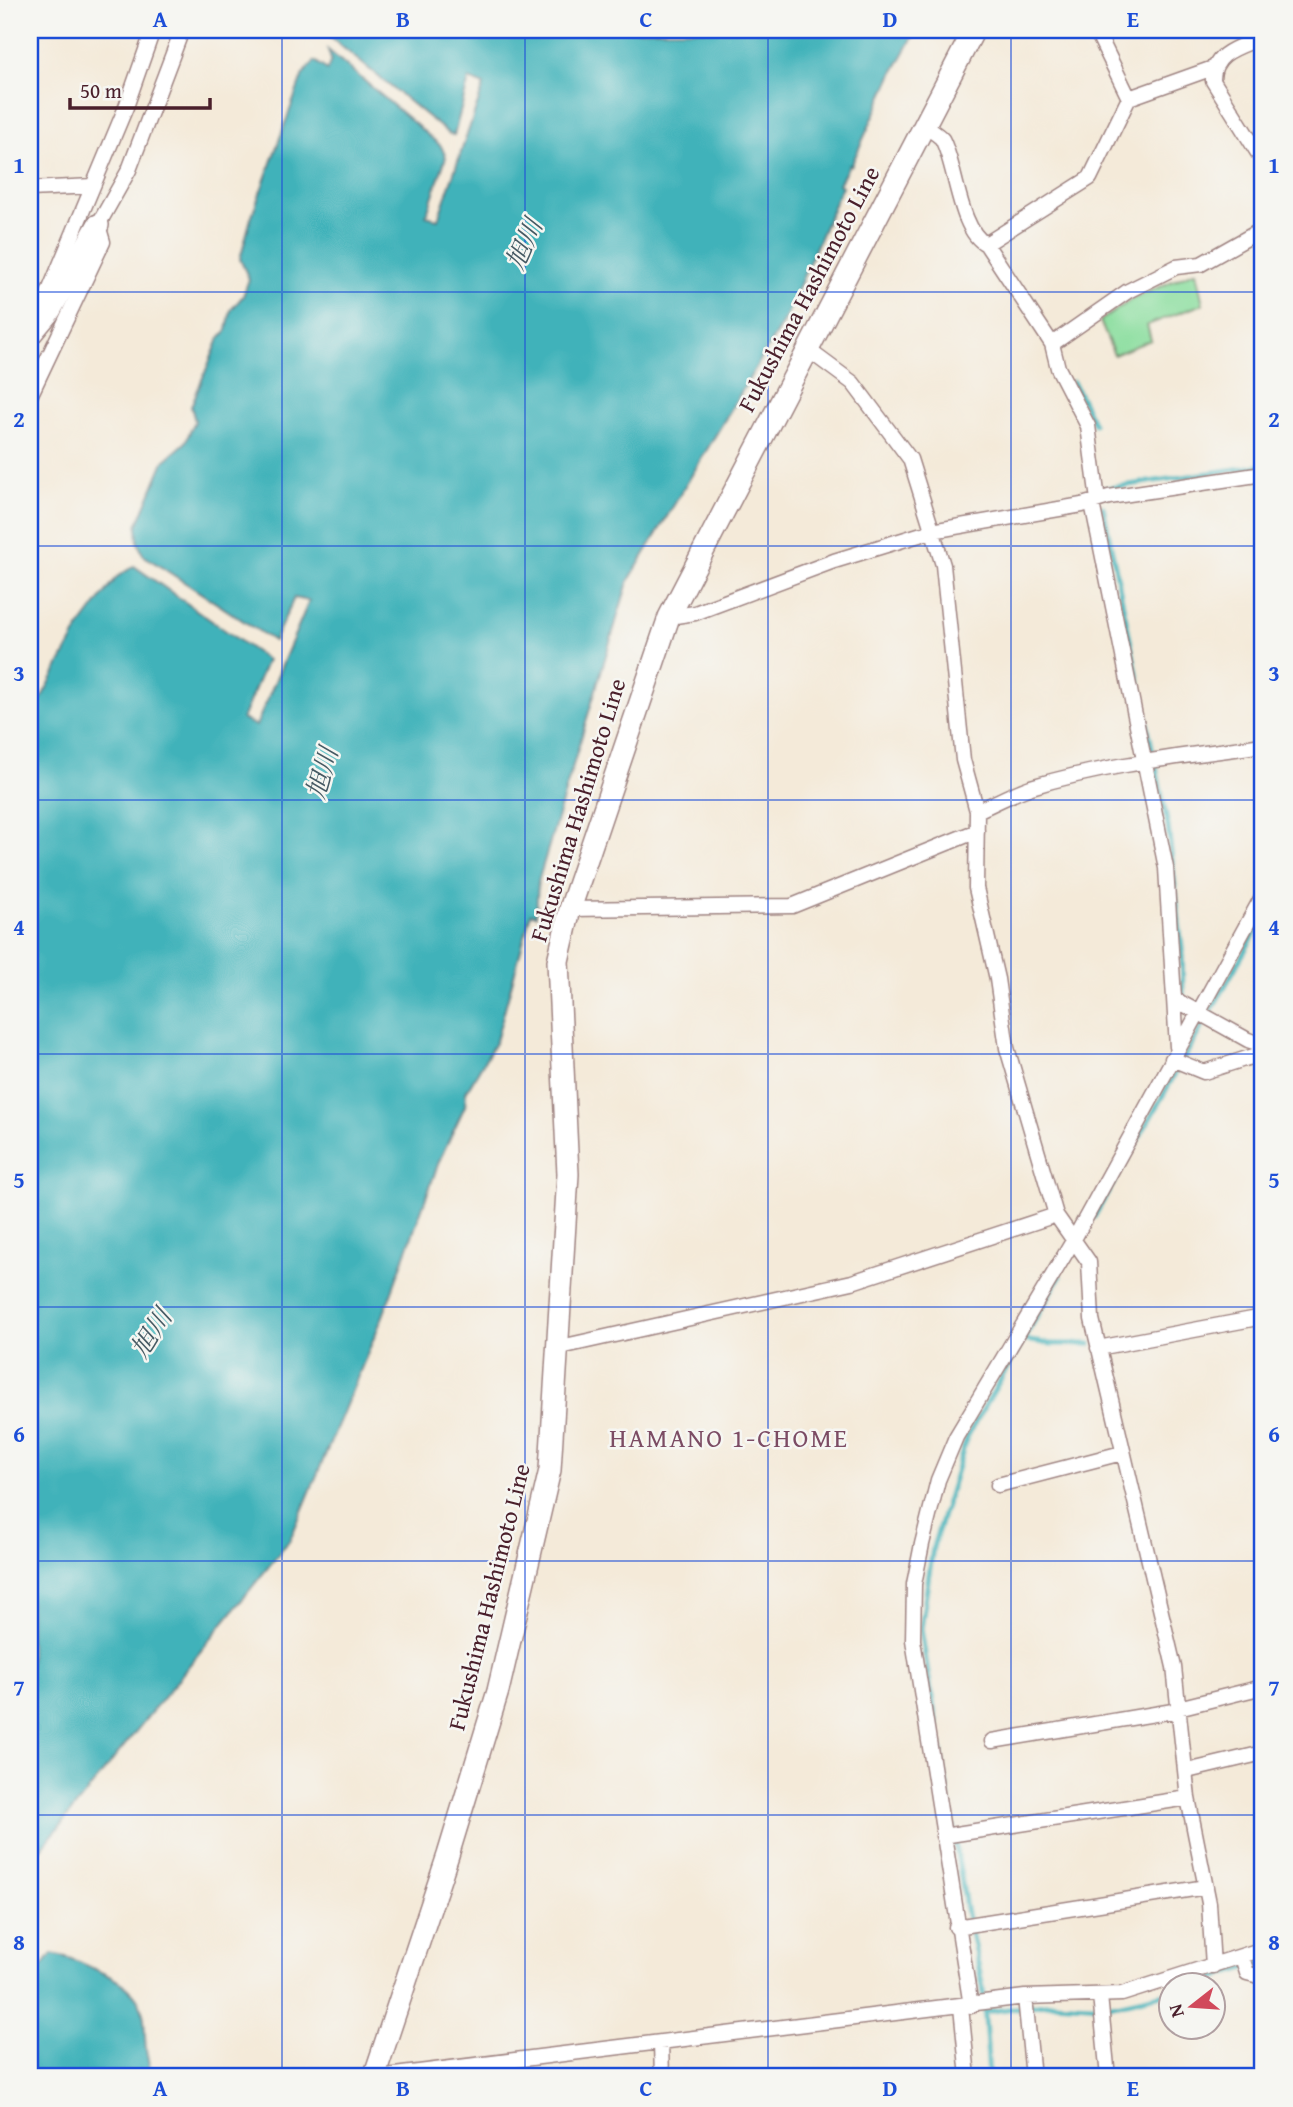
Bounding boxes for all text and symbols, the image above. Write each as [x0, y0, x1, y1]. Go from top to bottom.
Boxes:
text: A [153, 2, 168, 35]
text: B [396, 2, 410, 35]
text: C [639, 2, 653, 35]
text: D [883, 2, 898, 35]
text: E [1127, 2, 1139, 35]
scale bar [70, 66, 210, 110]
text: 50 m [80, 75, 122, 106]
text: 1 [13, 148, 25, 181]
text: 1 [1268, 148, 1280, 181]
street label: Fukushima Hashimoto Line [729, 160, 888, 418]
water label: 旭川 [495, 209, 553, 275]
text: 2 [13, 402, 25, 435]
text: 2 [1268, 402, 1280, 435]
text: 3 [13, 656, 25, 689]
text: 3 [1268, 656, 1280, 689]
street label: Fukushima Hashimoto Line [521, 674, 634, 946]
water label: 旭川 [296, 740, 348, 803]
text: 4 [13, 910, 25, 943]
text: 4 [1268, 910, 1280, 943]
text: 5 [13, 1163, 25, 1196]
text: 5 [1268, 1163, 1280, 1196]
water label: 旭川 [120, 1298, 183, 1365]
text: 6 [13, 1417, 25, 1450]
text: 6 [1268, 1417, 1280, 1450]
district label: HAMANO 1-CHOME [609, 1418, 849, 1457]
street label: Fukushima Hashimoto Line [438, 1460, 539, 1734]
text: 7 [13, 1671, 25, 1704]
text: 7 [1268, 1671, 1280, 1704]
text: 8 [13, 1925, 25, 1958]
text: 8 [1268, 1925, 1280, 1958]
north arrow [1156, 1970, 1226, 2040]
text: N [1160, 2001, 1191, 2021]
text: A [153, 2071, 168, 2104]
text: B [396, 2071, 410, 2104]
text: C [639, 2071, 653, 2104]
text: D [883, 2071, 898, 2104]
text: E [1127, 2071, 1139, 2104]

